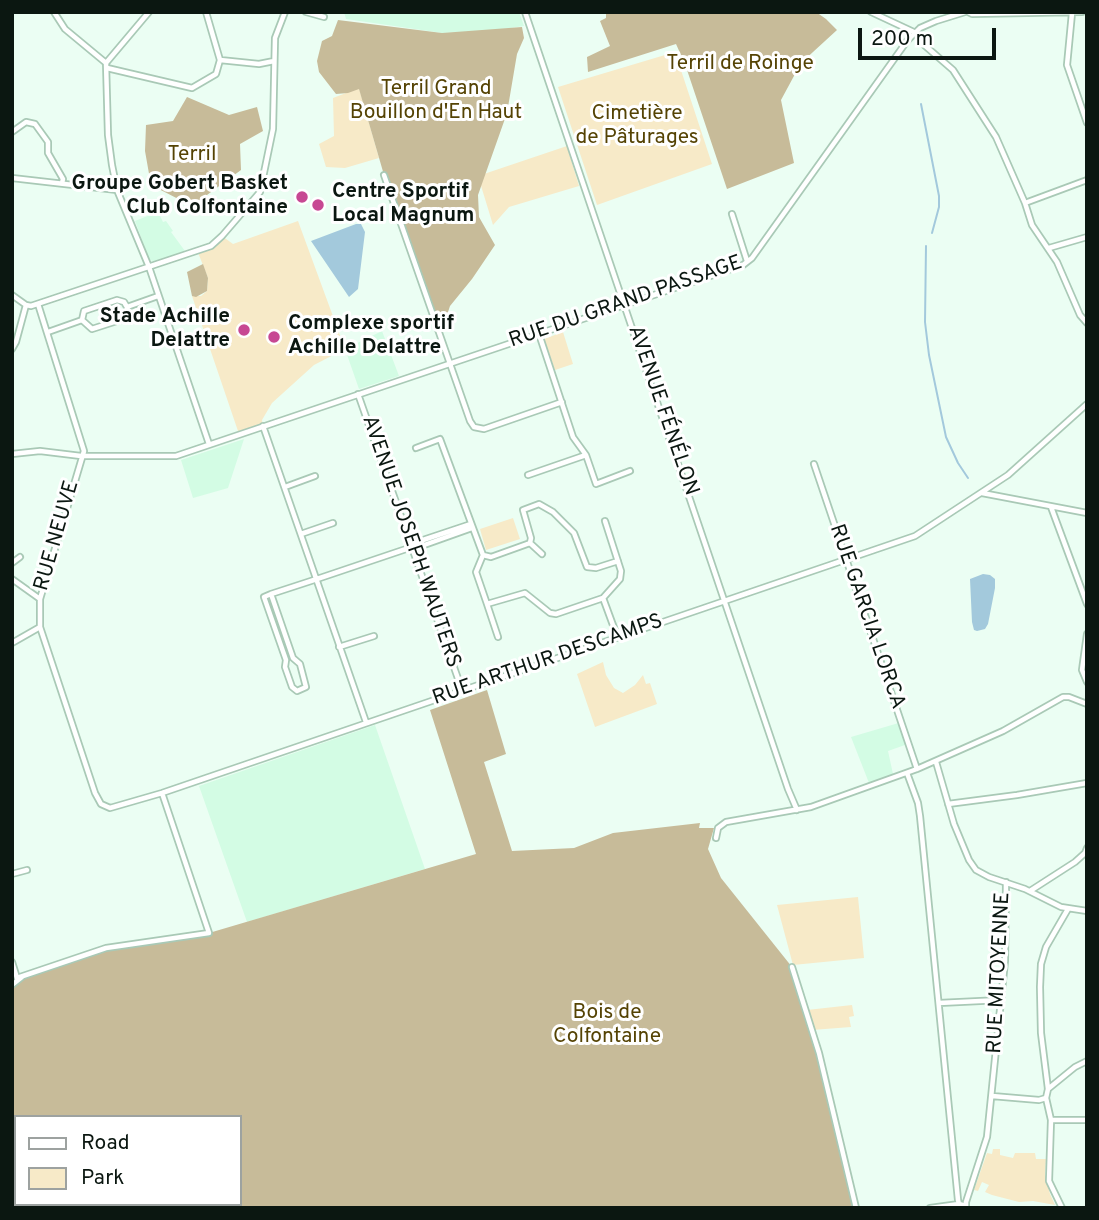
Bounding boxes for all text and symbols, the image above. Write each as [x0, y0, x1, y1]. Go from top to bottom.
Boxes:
scale bar [861, 14, 999, 58]
text: 200 m [871, 26, 933, 53]
park label: Terril de Roinge [666, 52, 814, 78]
park label: Terril Grand Bouillon d'En Haut [350, 77, 522, 127]
park label: Cimetière de Pâturages [575, 102, 699, 152]
park label: Terril [168, 143, 216, 169]
place label: Groupe Gobert Basket Club Colfontaine [72, 172, 288, 222]
place label: Centre Sportif Local Magnum [332, 180, 474, 230]
marker: Groupe Gobert Basket Club Colfontaine [294, 189, 310, 205]
marker: Centre Sportif Local Magnum [310, 197, 326, 213]
street label: RUE DU GRAND PASSAGE [506, 251, 746, 355]
place label: Stade Achille Delattre [100, 305, 230, 355]
place label: Complexe sportif Achille Delattre [288, 312, 454, 362]
marker: Stade Achille Delattre [236, 322, 252, 338]
street label: AVENUE FÉNÉLON [621, 323, 703, 499]
marker: Complexe sportif Achille Delattre [266, 329, 282, 345]
street label: AVENUE JOSEPH WAUTERS [355, 413, 465, 671]
street label: RUE NEUVE [30, 478, 86, 594]
street label: RUE GARCIA LORCA [823, 521, 909, 713]
street label: RUE ARTHUR DESCAMPS [430, 610, 666, 712]
street label: RUE MITOYENNE [983, 892, 1017, 1054]
park label: Bois de Colfontaine [553, 1001, 661, 1051]
legend [14, 1115, 242, 1206]
text: Road [81, 1130, 130, 1157]
text: Park [81, 1165, 124, 1192]

